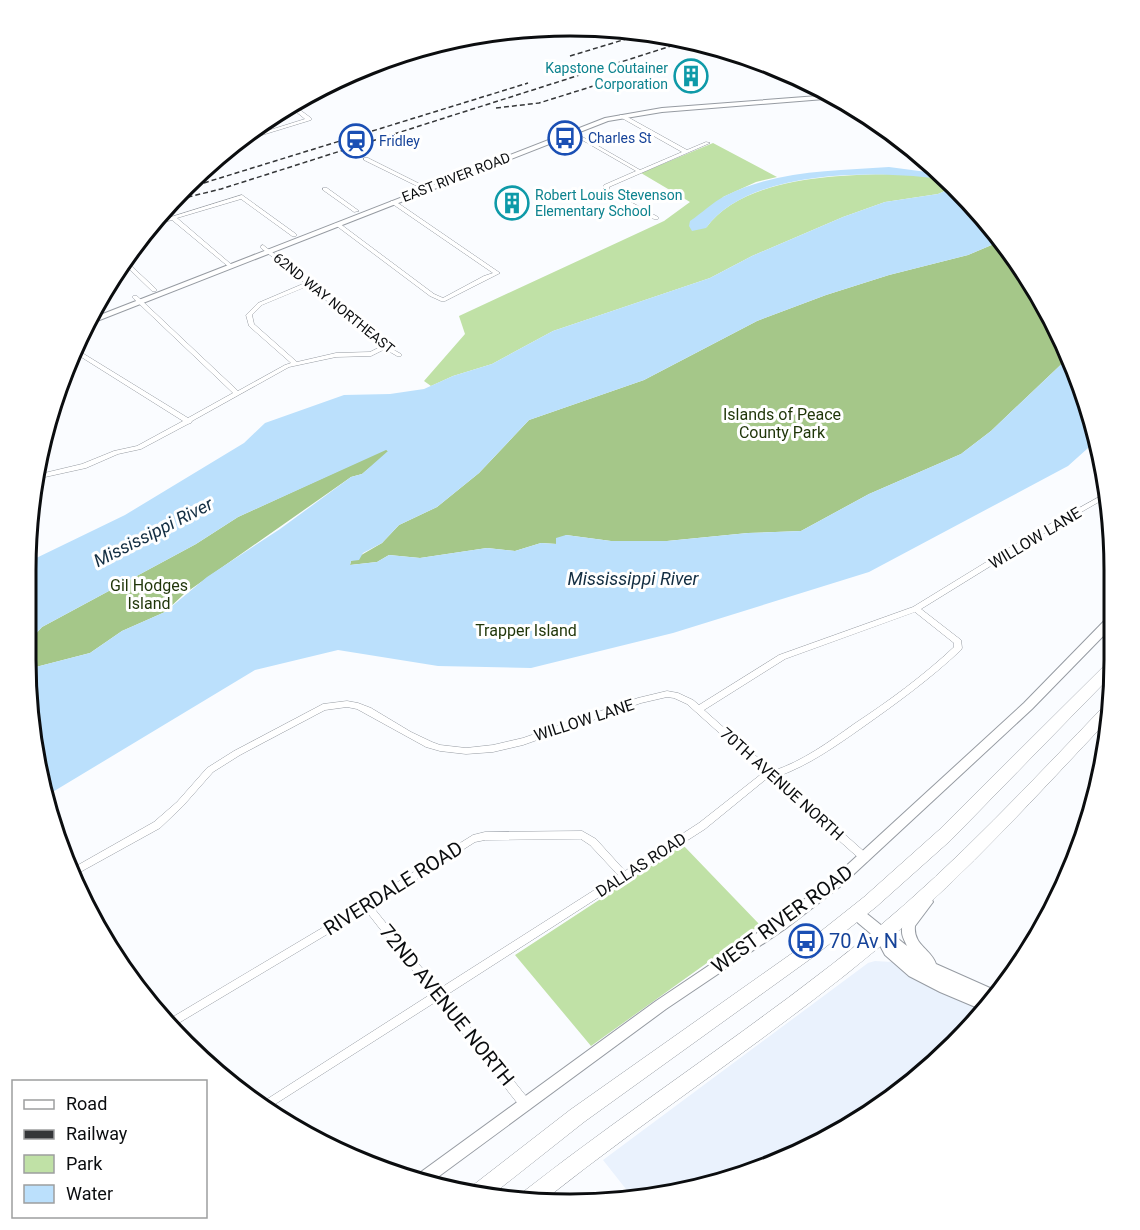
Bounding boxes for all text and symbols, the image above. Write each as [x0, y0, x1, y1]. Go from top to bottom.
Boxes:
building icon: Kapstone Coutainer Corporation [673, 58, 709, 94]
place label: Kapstone Coutainer Corporation [545, 60, 668, 92]
bus stop icon: Charles St [547, 120, 583, 156]
station icon: Fridley [338, 123, 374, 159]
place label: Charles St [588, 130, 652, 146]
place label: Fridley [379, 133, 420, 149]
street label: EAST RIVER ROAD [400, 149, 512, 205]
building icon: Robert Louis Stevenson Elementary School [494, 185, 530, 221]
place label: Robert Louis Stevenson Elementary School [535, 187, 682, 219]
street label: 62ND WAY NORTHEAST [270, 249, 398, 357]
park label: Islands of Peace County Park [723, 405, 841, 442]
water label: Mississippi River [90, 492, 217, 571]
street label: WILLOW LANE [985, 503, 1085, 573]
water label: Mississippi River [568, 568, 699, 589]
park label: Gil Hodges Island [110, 576, 188, 613]
park label: Trapper Island [475, 621, 577, 640]
street label: WILLOW LANE [532, 695, 636, 745]
street label: 70TH AVENUE NORTH [716, 724, 848, 844]
street label: DALLAS ROAD [592, 829, 690, 901]
street label: RIVERDALE ROAD [319, 836, 467, 940]
street label: WEST RIVER ROAD [707, 860, 857, 978]
street label: 72ND AVENUE NORTH [375, 920, 519, 1090]
bus stop icon: 70 Av N [788, 923, 824, 959]
place label: 70 Av N [829, 929, 898, 953]
legend [12, 1080, 207, 1218]
text: Road [66, 1093, 107, 1114]
text: Railway [66, 1123, 128, 1144]
text: Park [66, 1153, 103, 1174]
text: Water [66, 1183, 113, 1204]

